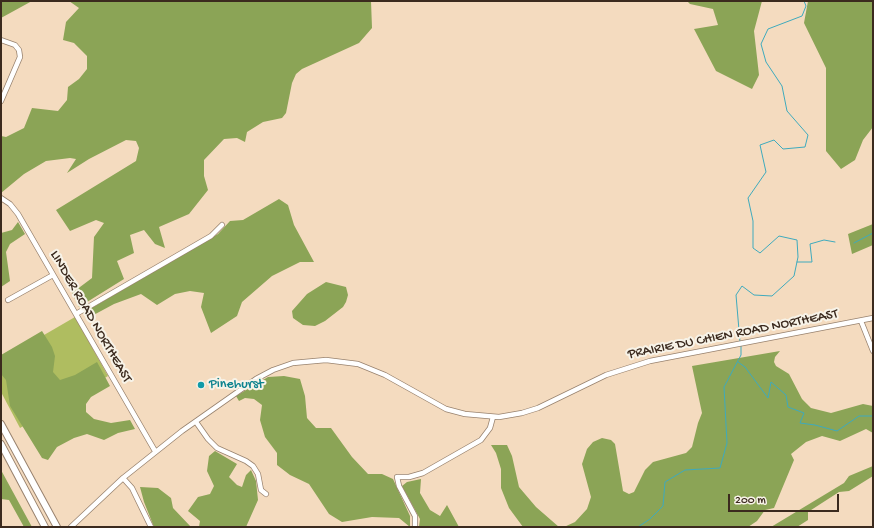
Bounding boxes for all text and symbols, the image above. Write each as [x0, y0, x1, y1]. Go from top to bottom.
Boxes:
street label: LINDER ROAD NORTHEAST [45, 248, 135, 386]
street label: PRAIRIE DU CHIEN ROAD NORTHEAST [627, 306, 839, 364]
place label: Pinehurst [209, 377, 264, 393]
marker: Pinehurst [196, 380, 206, 390]
scale bar [730, 486, 841, 512]
text: 200 m [735, 494, 766, 508]

